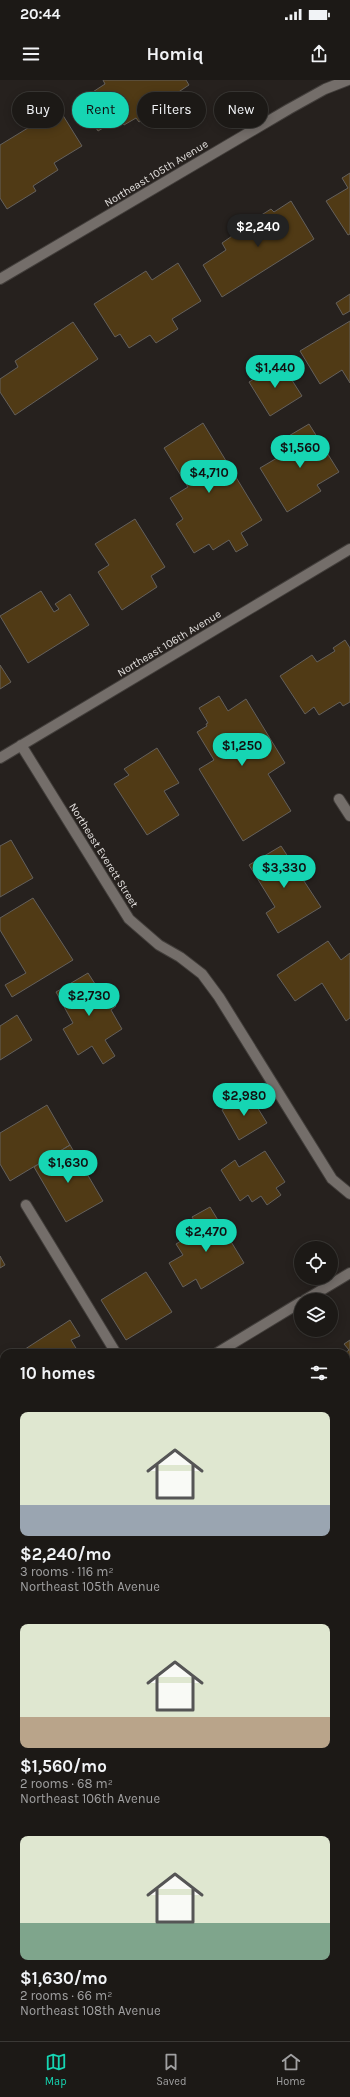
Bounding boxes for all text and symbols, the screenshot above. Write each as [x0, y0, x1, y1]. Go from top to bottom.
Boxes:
text: 20:44 [20, 5, 60, 23]
icon: menu [20, 43, 42, 65]
text: Homiq [147, 43, 203, 65]
icon: share [308, 43, 330, 65]
chip: Buy [12, 92, 64, 128]
chip: Rent [72, 92, 129, 128]
chip: Filters [137, 92, 206, 128]
chip: New [214, 92, 268, 128]
street label: Northeast 105th Avenue [102, 137, 211, 210]
pin: $2,240 [225, 214, 291, 248]
text: $2,240 [236, 219, 280, 234]
pin: $1,440 [242, 355, 308, 389]
text: $1,440 [255, 360, 295, 375]
pin: $1,560 [267, 435, 333, 469]
text: $1,560 [280, 440, 320, 455]
pin: $4,710 [176, 460, 242, 494]
text: $4,710 [189, 465, 229, 480]
street label: Northeast 106th Avenue [115, 607, 224, 680]
pin: $1,250 [209, 733, 275, 767]
text: $1,250 [222, 738, 262, 753]
street label: Northeast Everett Street [66, 801, 141, 910]
pin: $3,330 [251, 855, 317, 889]
text: $3,330 [262, 860, 306, 875]
pin: $2,730 [56, 983, 122, 1017]
text: $2,730 [68, 988, 110, 1003]
pin: $2,980 [211, 1083, 277, 1117]
text: $2,980 [222, 1088, 266, 1103]
pin: $1,630 [35, 1150, 101, 1184]
text: $1,630 [47, 1155, 89, 1170]
pin: $2,470 [173, 1219, 239, 1253]
text: $2,470 [185, 1224, 227, 1239]
map controls [294, 1241, 338, 1337]
button: locate [294, 1241, 338, 1285]
button: layers [294, 1293, 338, 1337]
icon: filters [308, 1362, 330, 1384]
text: 10 homes [20, 1363, 95, 1383]
icon: home [139, 1438, 211, 1510]
text: $2,240/mo [20, 1544, 111, 1564]
text: 3 rooms · 116 m² [20, 1564, 114, 1579]
text: Northeast 105th Avenue [20, 1579, 160, 1594]
icon: home [139, 1650, 211, 1722]
text: $1,560/mo [20, 1756, 107, 1776]
text: 2 rooms · 68 m² [20, 1776, 113, 1791]
text: Northeast 106th Avenue [20, 1791, 160, 1806]
icon: home [139, 1862, 211, 1934]
text: $1,630/mo [20, 1968, 108, 1988]
text: 2 rooms · 66 m² [20, 1988, 112, 2003]
text: Northeast 108th Avenue [20, 2003, 161, 2018]
tab: Map [45, 2051, 67, 2088]
tab: Saved [156, 2051, 187, 2088]
tab: Home [276, 2051, 305, 2088]

